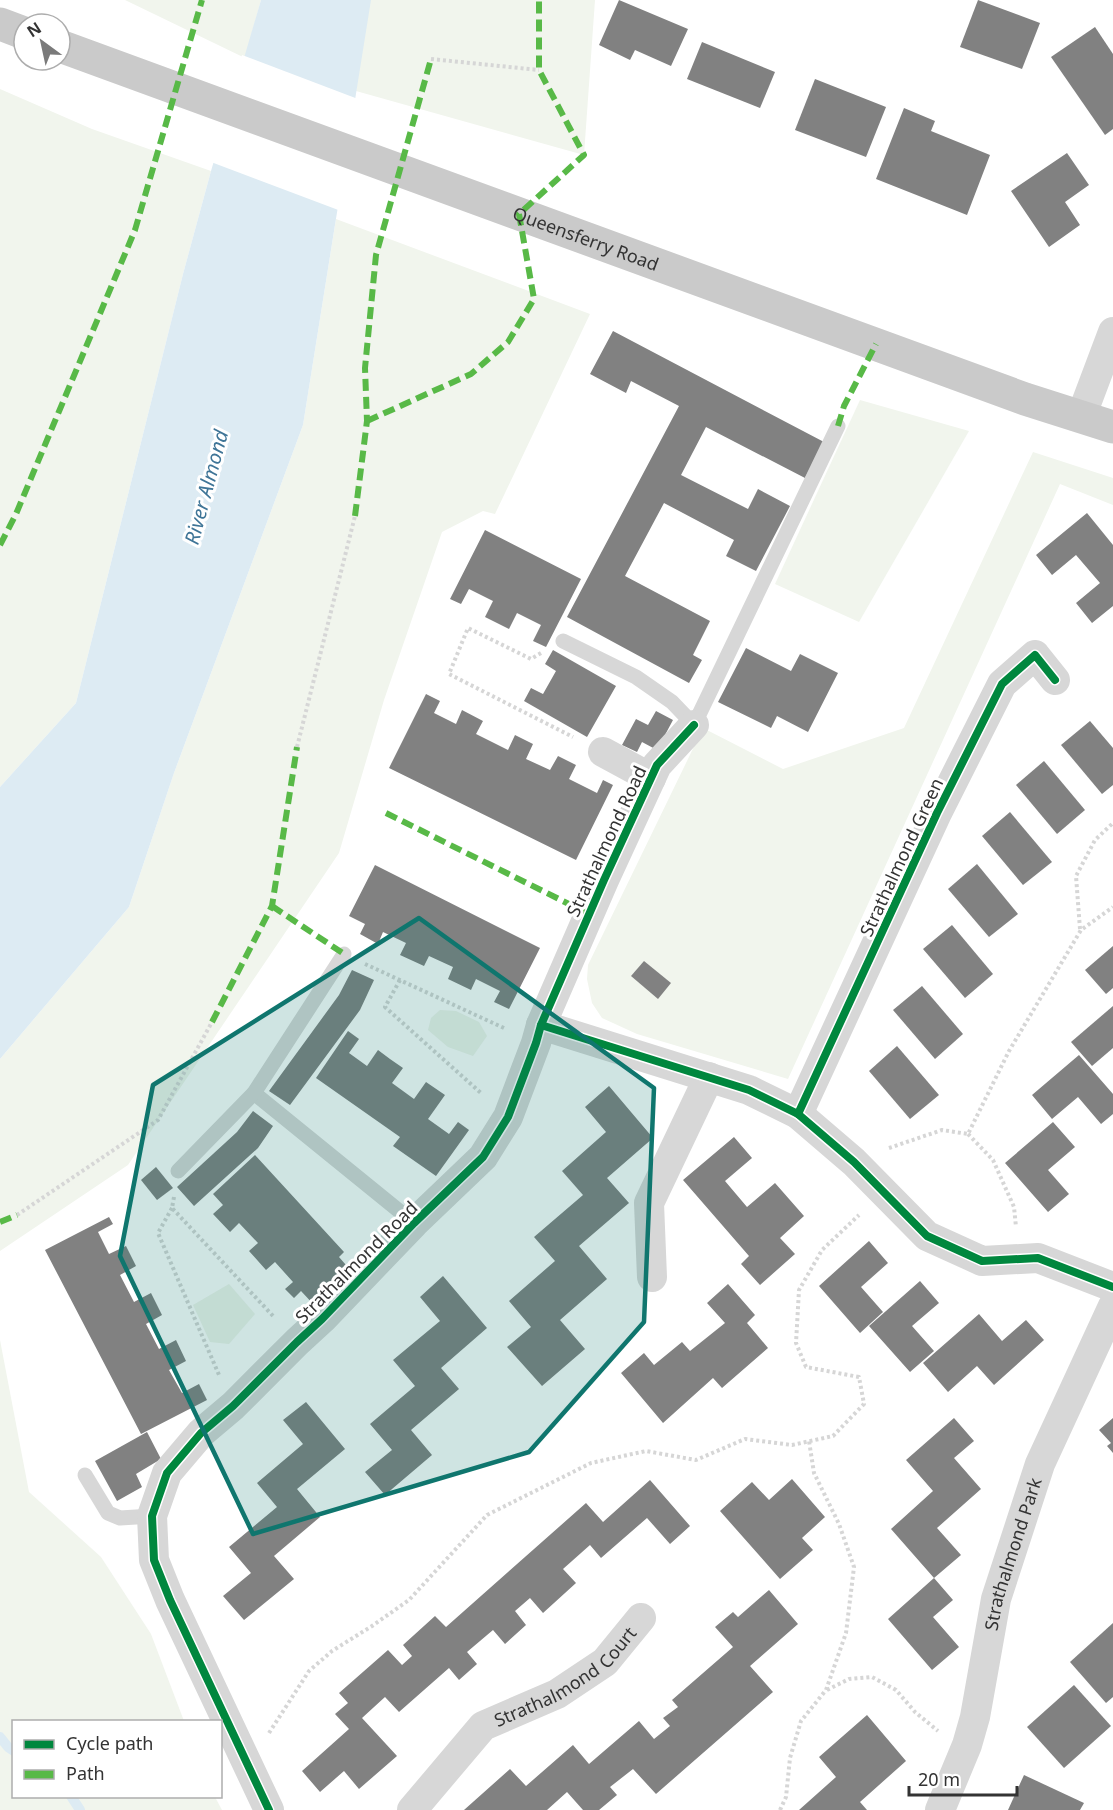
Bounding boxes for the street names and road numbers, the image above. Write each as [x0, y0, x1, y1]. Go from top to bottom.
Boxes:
street label: Queensferry Road [510, 201, 662, 276]
street label: Strathalmond Road [561, 762, 651, 920]
street label: Strathalmond Green [854, 774, 948, 940]
street label: Strathalmond Road [290, 1196, 422, 1328]
street label: Strathalmond Park [979, 1474, 1047, 1632]
street label: Strathalmond Court [490, 1621, 642, 1732]

